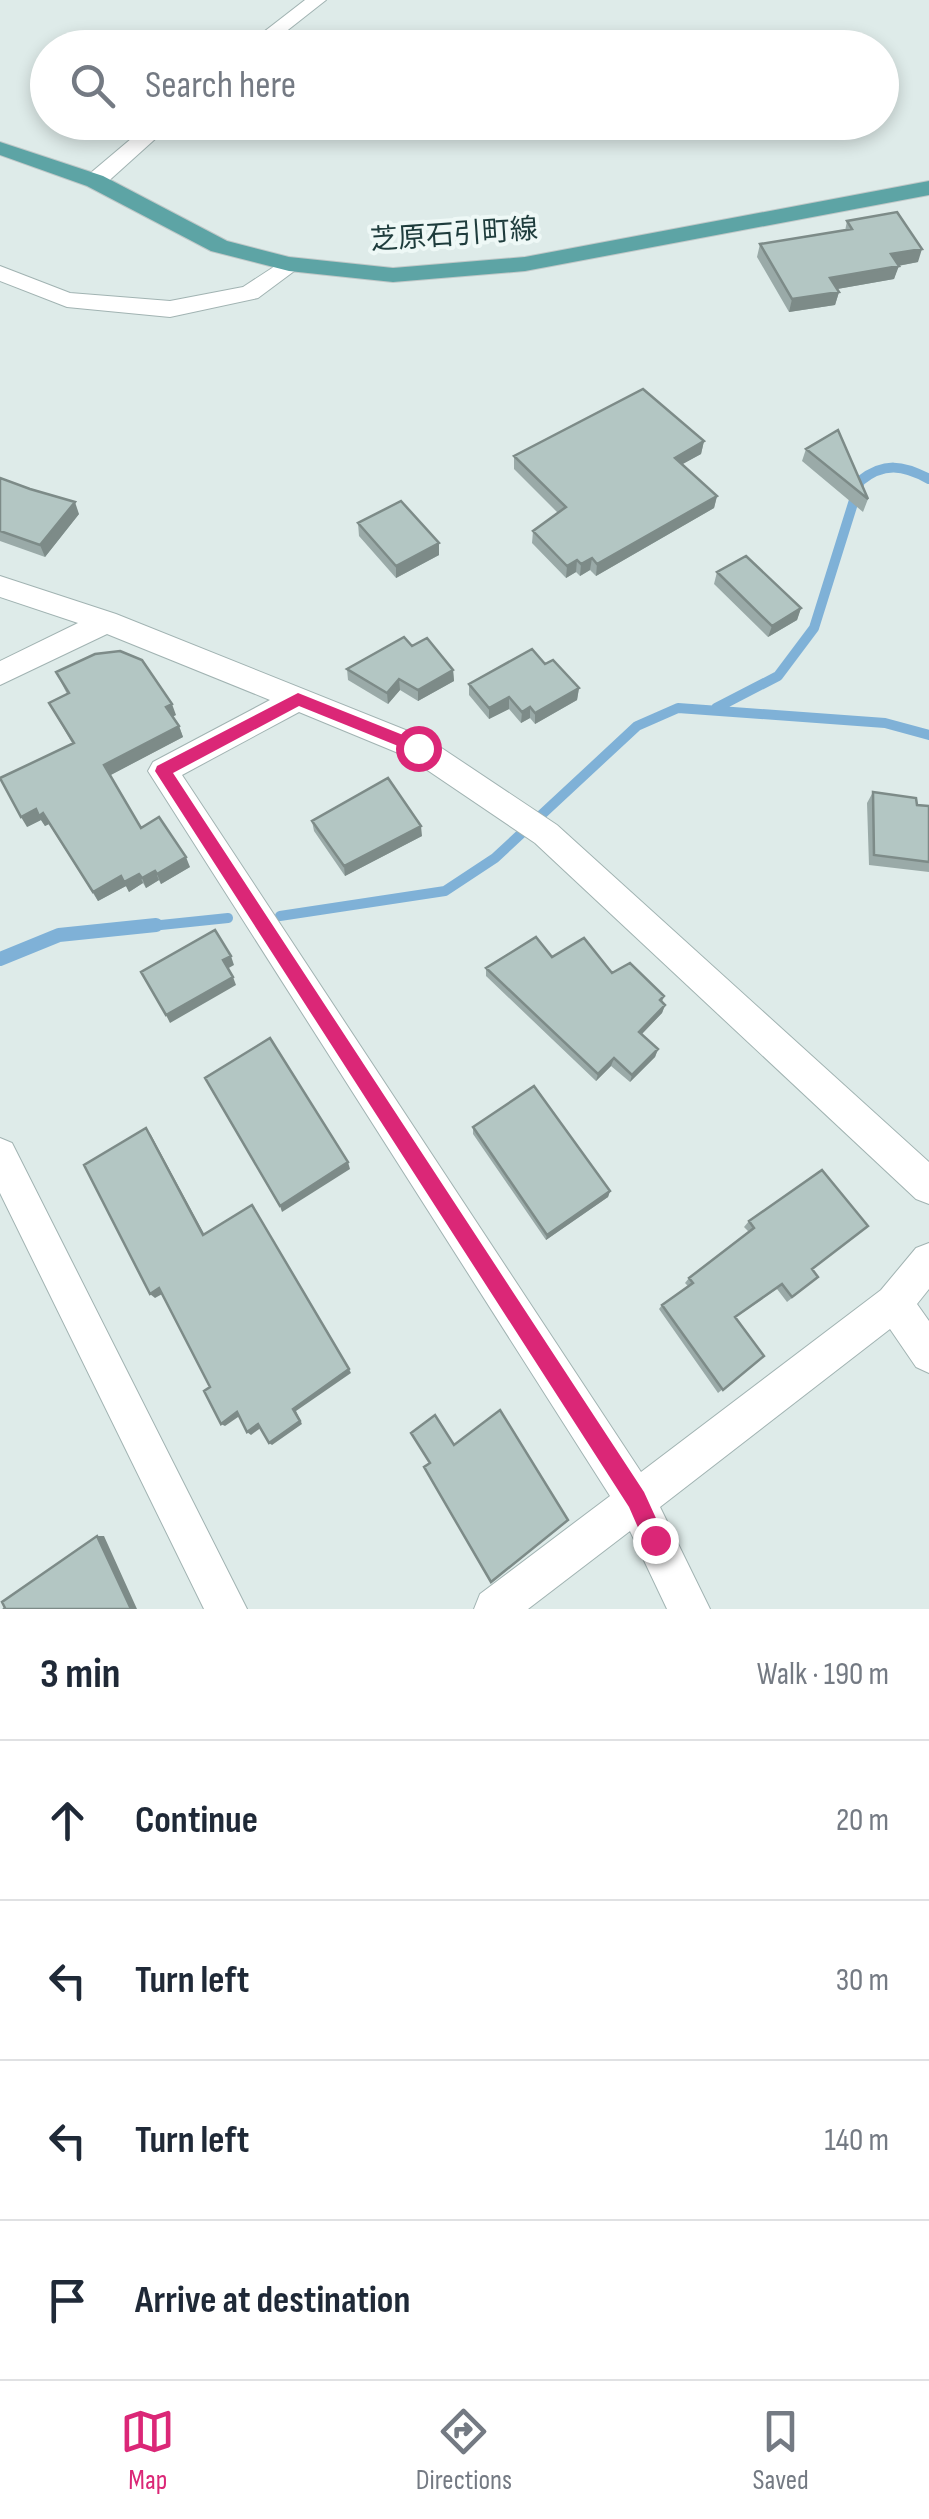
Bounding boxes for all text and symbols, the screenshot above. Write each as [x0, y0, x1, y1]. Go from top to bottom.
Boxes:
search box [30, 30, 899, 140]
icon: search [65, 58, 120, 113]
text: Search here [145, 63, 296, 108]
street label: 芝原石引町線 [369, 213, 539, 257]
route start [396, 726, 442, 772]
route end [633, 1518, 679, 1564]
text: 3 min [40, 1649, 120, 1700]
text: Walk · 190 m [757, 1655, 889, 1694]
icon: ahead [40, 1793, 95, 1848]
text: Continue [135, 1798, 258, 1843]
text: 20 m [836, 1801, 889, 1840]
icon: left [40, 1953, 95, 2008]
text: Turn left [135, 1958, 249, 2003]
text: 30 m [836, 1961, 889, 2000]
icon: left [40, 2113, 95, 2168]
text: Turn left [135, 2118, 249, 2163]
text: 140 m [825, 2121, 889, 2160]
icon: arrive [40, 2273, 95, 2328]
text: Arrive at destination [135, 2278, 410, 2323]
tab: Map [120, 2404, 175, 2497]
tab: Directions [416, 2404, 512, 2497]
tab: Saved [753, 2404, 809, 2497]

